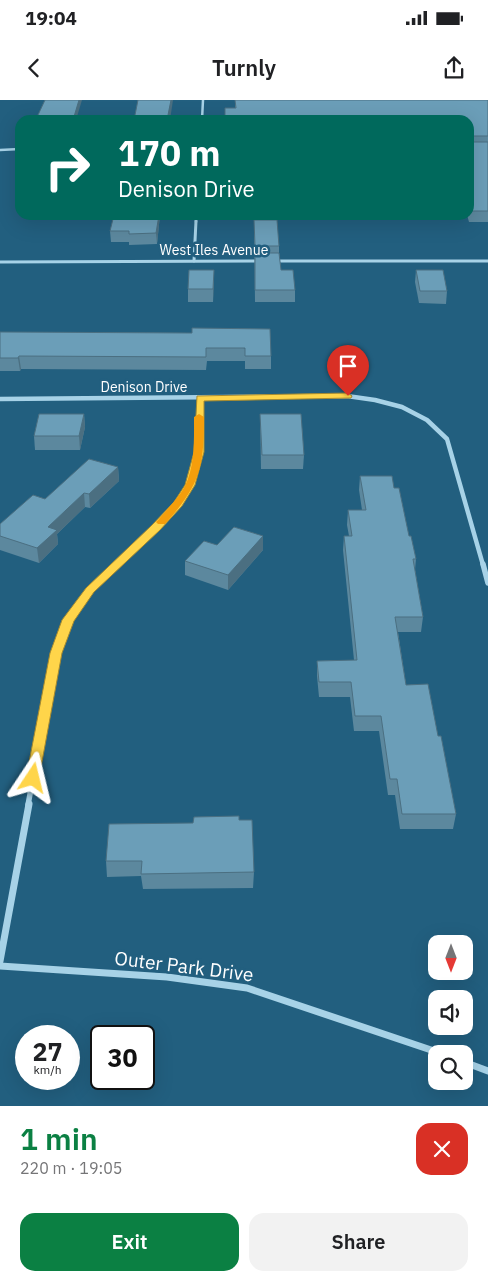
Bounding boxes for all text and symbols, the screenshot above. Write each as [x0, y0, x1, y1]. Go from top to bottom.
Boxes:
text: 19:04 [25, 6, 77, 30]
text: Turnly [212, 53, 276, 82]
icon: back [20, 54, 48, 82]
icon: share [440, 54, 468, 82]
text: 170 m [118, 130, 221, 176]
icon: right [35, 135, 100, 200]
text: Denison Drive [118, 174, 255, 203]
street label: West Iles Avenue [160, 241, 269, 259]
pin [327, 345, 369, 396]
icon: arrive [334, 352, 362, 380]
street label: Denison Drive [101, 378, 188, 396]
position arrow [6, 751, 58, 803]
north arrow [428, 935, 472, 980]
map controls [428, 935, 473, 1090]
street label: Outer Park Drive [113, 946, 255, 986]
button: sound [428, 990, 473, 1035]
speed limit sign: 30 [90, 1025, 155, 1090]
text: 27 [32, 1035, 63, 1068]
button: search [428, 1045, 473, 1090]
text: km/h [33, 1062, 62, 1077]
text: 1 min [20, 1119, 98, 1158]
button: close [416, 1123, 468, 1175]
text: 220 m · 19:05 [20, 1158, 122, 1178]
button: Exit [20, 1213, 239, 1271]
button: Share [249, 1213, 468, 1271]

